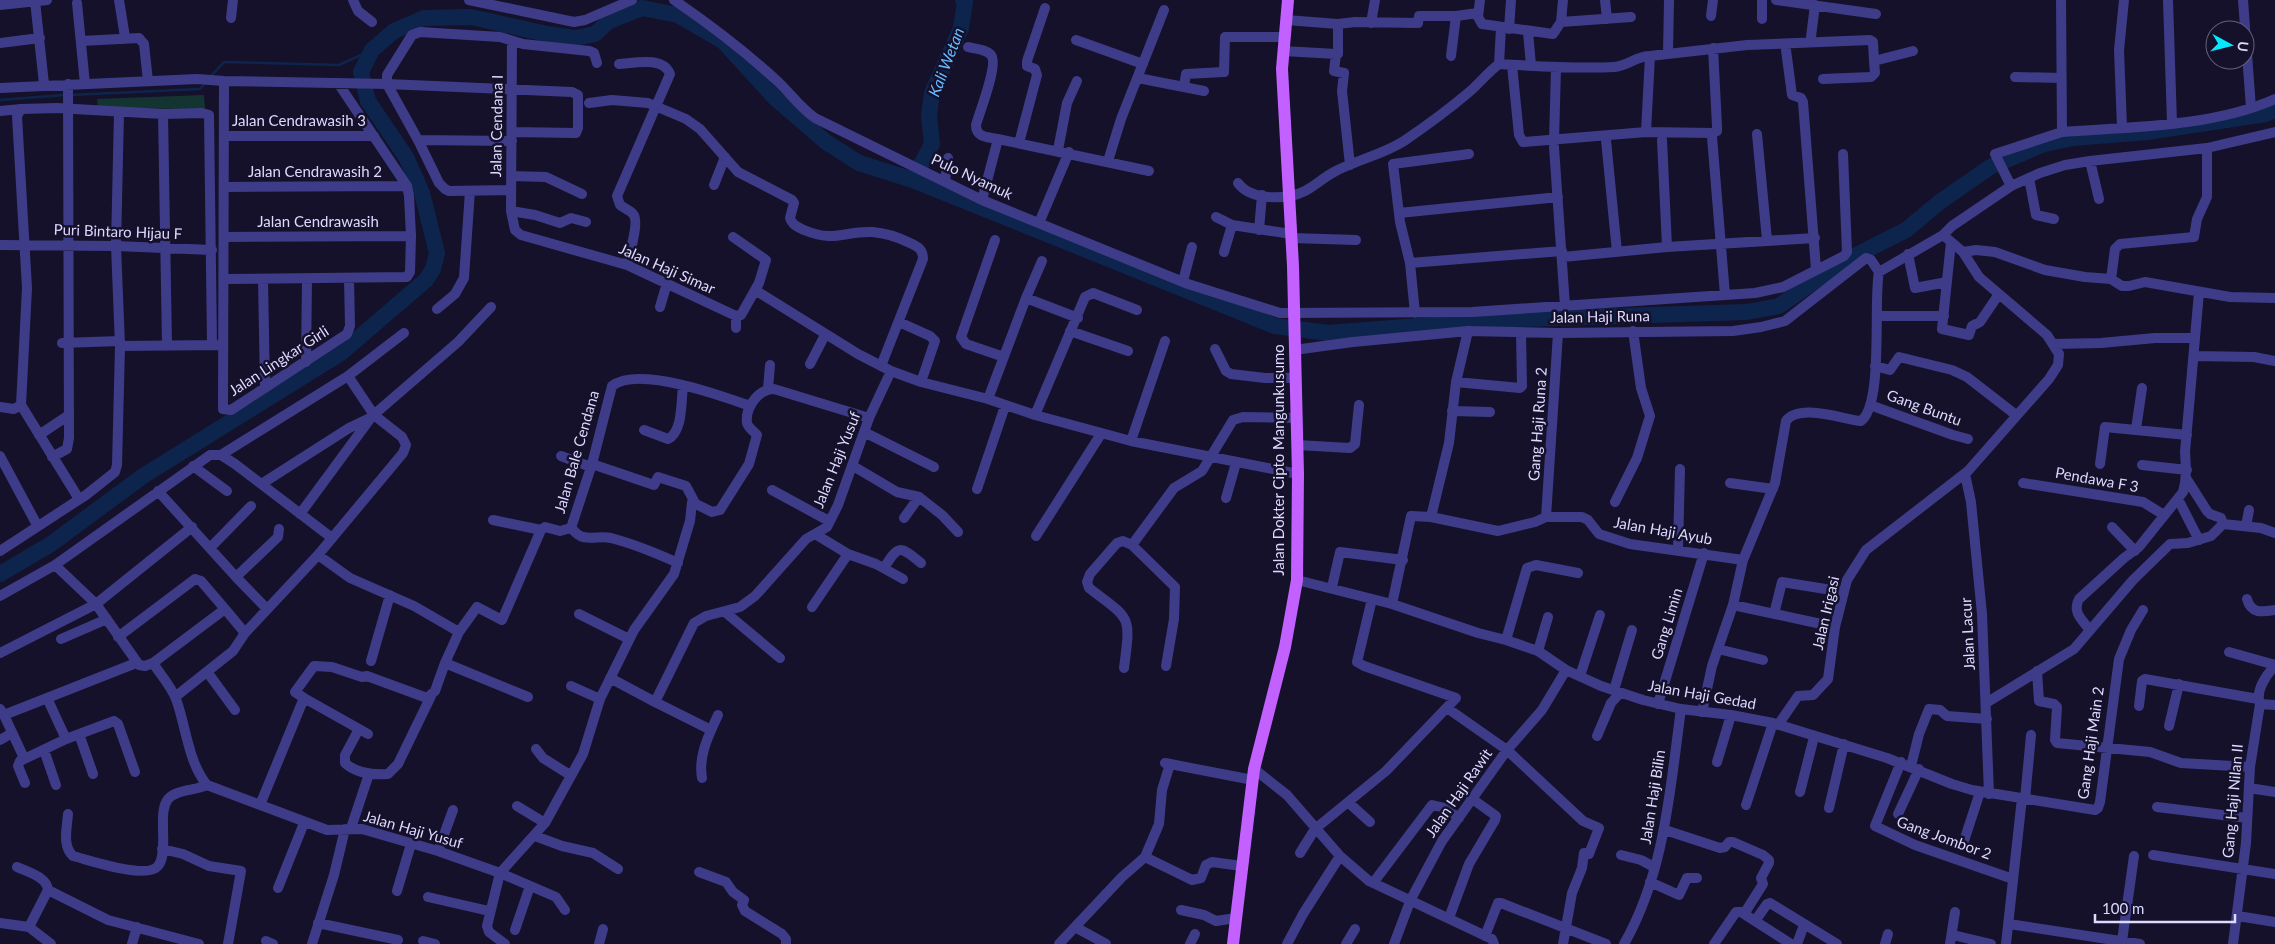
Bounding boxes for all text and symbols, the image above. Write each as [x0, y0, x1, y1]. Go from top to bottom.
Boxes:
north arrow [2205, 20, 2255, 70]
water label: Kali Wetan [924, 24, 967, 99]
text: U [2234, 40, 2252, 53]
street label: Jalan Cendana I [486, 75, 506, 177]
street label: Jalan Cendrawasih 3 [232, 111, 366, 129]
street label: Pulo Nyamuk [929, 149, 1016, 203]
street label: Jalan Cendrawasih 2 [248, 162, 382, 180]
street label: Jalan Cendrawasih [257, 212, 379, 230]
street label: Puri Bintaro Hijau F [53, 220, 183, 242]
street label: Jalan Haji Simar [617, 239, 719, 298]
street label: Jalan Haji Runa [1550, 306, 1650, 326]
street label: Jalan Lingkar Girli [225, 321, 332, 399]
street label: Jalan Dokter Cipto Mangunkusumo [1269, 344, 1287, 576]
street label: Gang Haji Runa 2 [1524, 366, 1550, 481]
street label: Gang Buntu [1884, 385, 1964, 429]
street label: Jalan Bale Cendana [550, 388, 602, 515]
street label: Jalan Haji Yusuf [809, 408, 864, 510]
street label: Pendawa F 3 [2054, 463, 2140, 495]
street label: Jalan Haji Ayub [1612, 512, 1714, 548]
street label: Jalan Irigasi [1808, 574, 1842, 651]
street label: Gang Limin [1647, 586, 1685, 662]
street label: Jalan Lacur [1956, 597, 1978, 671]
street label: Jalan Haji Gedad [1647, 676, 1758, 712]
street label: Gang Haji Main 2 [2073, 685, 2107, 800]
street label: Gang Haji Nilan II [2218, 743, 2246, 859]
street label: Jalan Haji Rawit [1421, 744, 1496, 840]
street label: Jalan Haji Bilin [1636, 748, 1668, 845]
street label: Jalan Haji Yusuf [362, 806, 466, 852]
street label: Gang Jombor 2 [1895, 812, 1994, 863]
scale bar [2095, 892, 2235, 924]
text: 100 m [2102, 899, 2144, 917]

